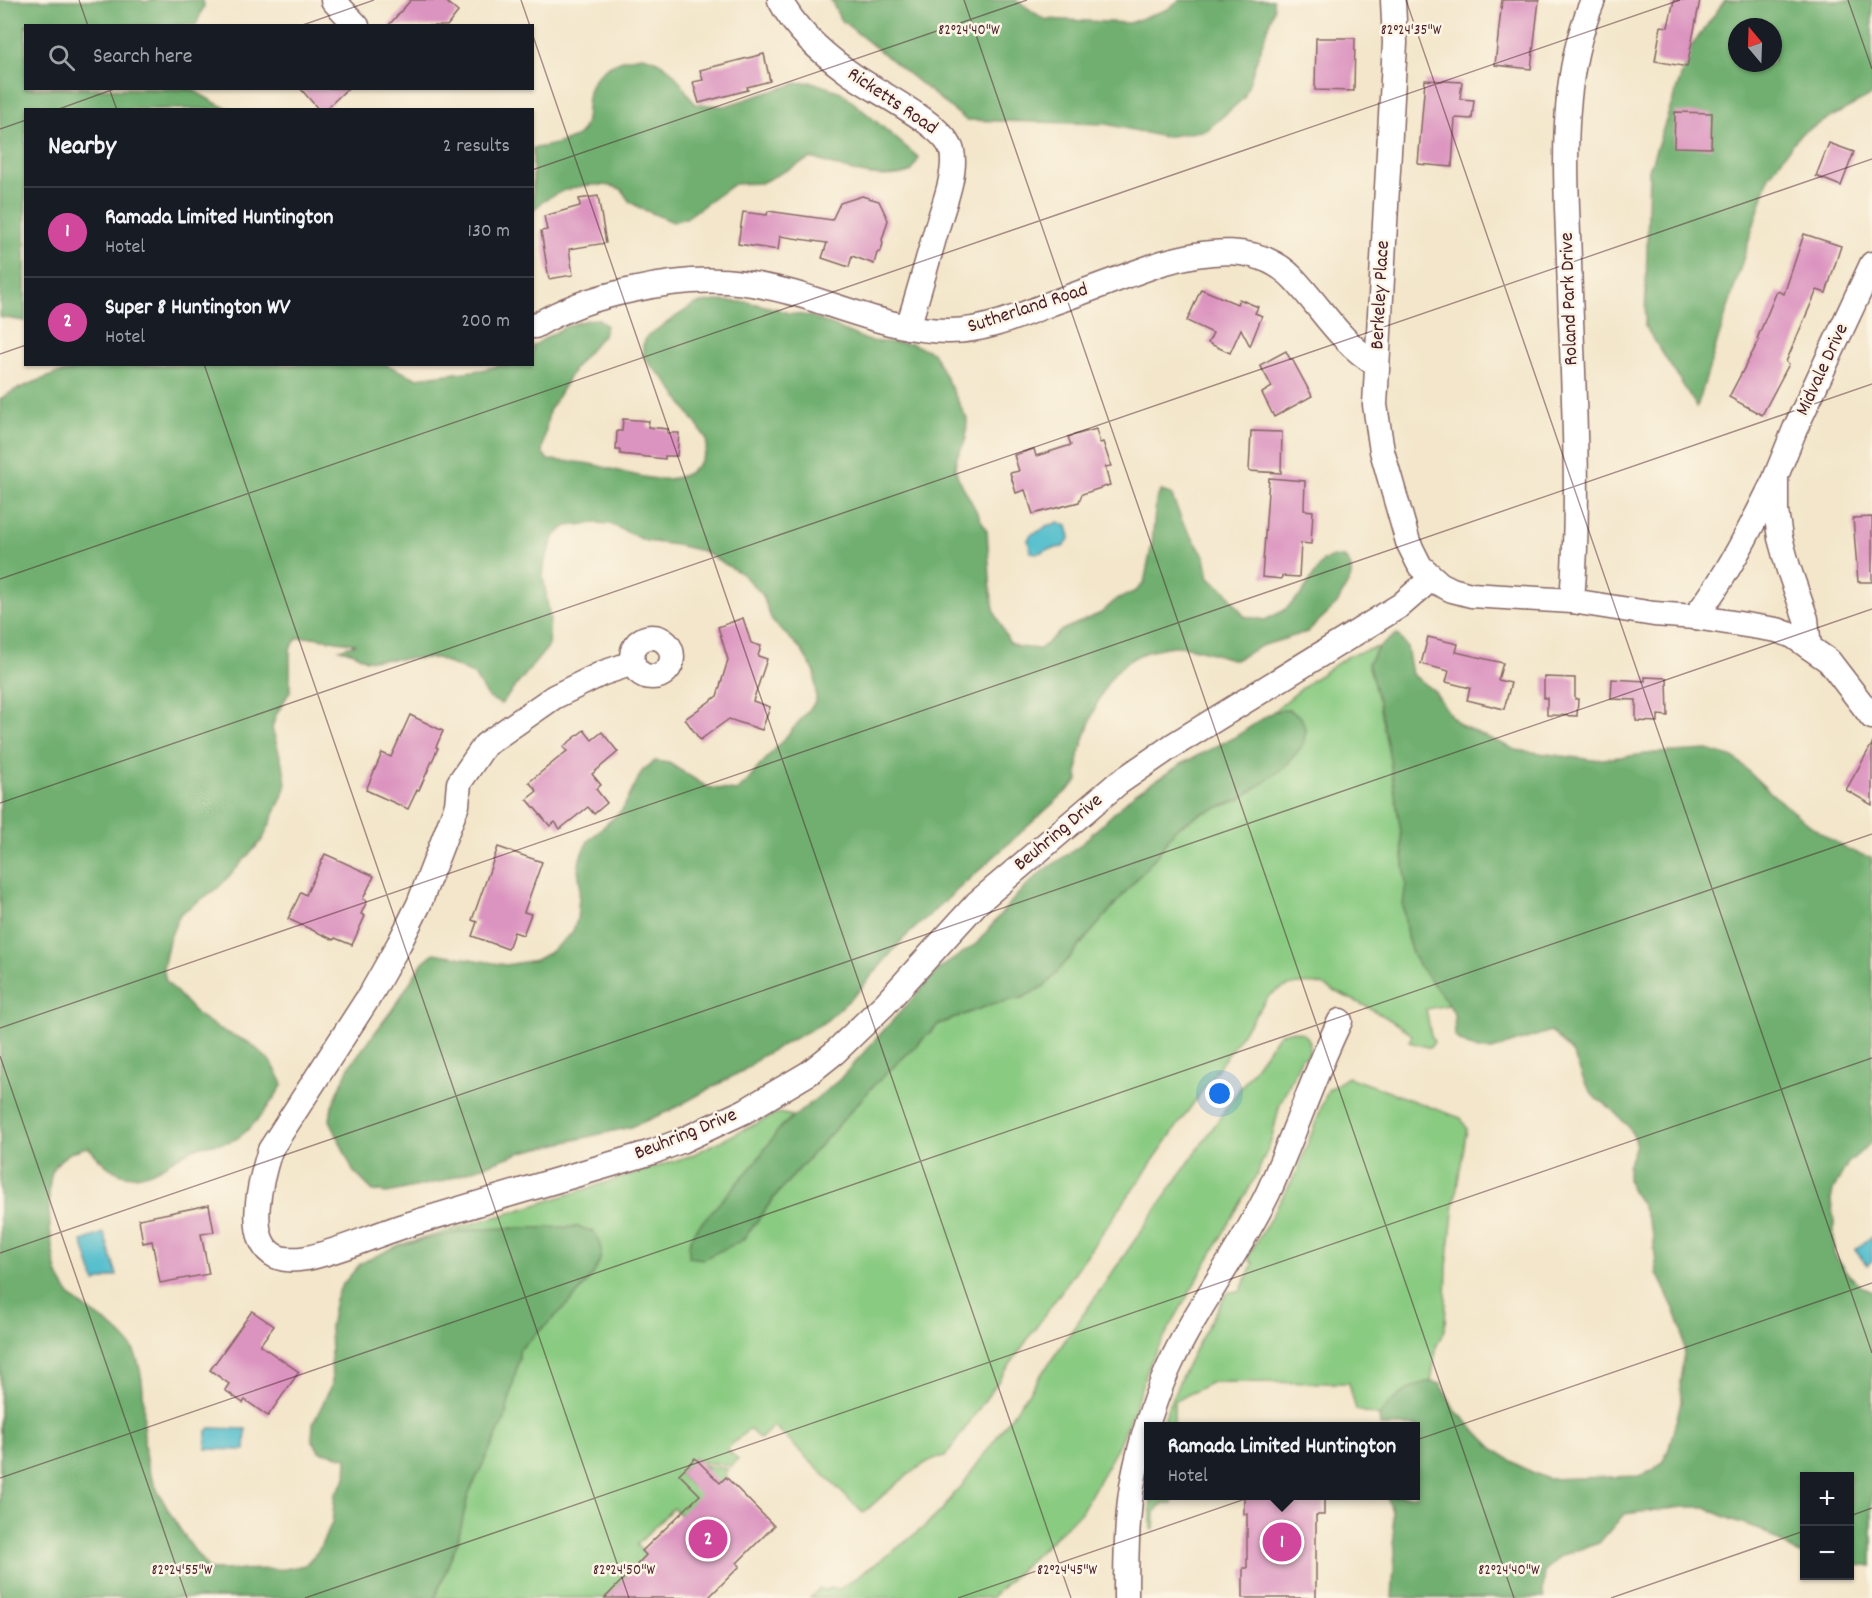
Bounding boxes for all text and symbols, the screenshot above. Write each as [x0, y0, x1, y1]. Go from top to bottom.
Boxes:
north arrow [1728, 18, 1782, 72]
text: 82°24'40"W [938, 20, 1000, 42]
text: 82°24'35"W [1381, 20, 1442, 42]
search box [24, 24, 534, 90]
icon: search [45, 41, 78, 74]
text: Search here [93, 42, 192, 73]
street label: Ricketts Road [841, 61, 943, 143]
text: Nearby [48, 129, 116, 166]
text: 2 results [443, 133, 510, 161]
text: Ramada Limited Huntington [105, 203, 333, 234]
text: 1 [65, 218, 70, 246]
text: 130 m [468, 218, 510, 246]
street label: Roland Park Drive [1554, 232, 1586, 366]
text: Hotel [105, 234, 145, 262]
street label: Berkeley Place [1364, 240, 1398, 350]
street label: Sutherland Road [964, 276, 1092, 342]
text: Super 8 Huntington WV [105, 293, 290, 324]
text: 2 [63, 308, 72, 336]
text: 200 m [461, 308, 510, 336]
street label: Midvale Drive [1789, 319, 1857, 421]
text: Hotel [105, 324, 145, 352]
street label: Beuhring Drive [1009, 787, 1110, 879]
your location [1205, 1079, 1234, 1108]
street label: Beuhring Drive [631, 1102, 742, 1168]
popup [1144, 1422, 1420, 1500]
text: Ramada Limited Huntington [1168, 1432, 1396, 1463]
text: Hotel [1168, 1463, 1208, 1491]
map controls [1800, 1472, 1854, 1580]
button: + [1800, 1472, 1854, 1526]
pin: 2 [688, 1516, 728, 1562]
pin: 1 [1262, 1520, 1302, 1564]
button: − [1800, 1526, 1854, 1580]
text: 82°24'55"W [152, 1560, 213, 1582]
text: 82°24'50"W [593, 1560, 655, 1582]
text: 82°24'45"W [1037, 1560, 1098, 1582]
text: 82°24'40"W [1478, 1560, 1540, 1582]

